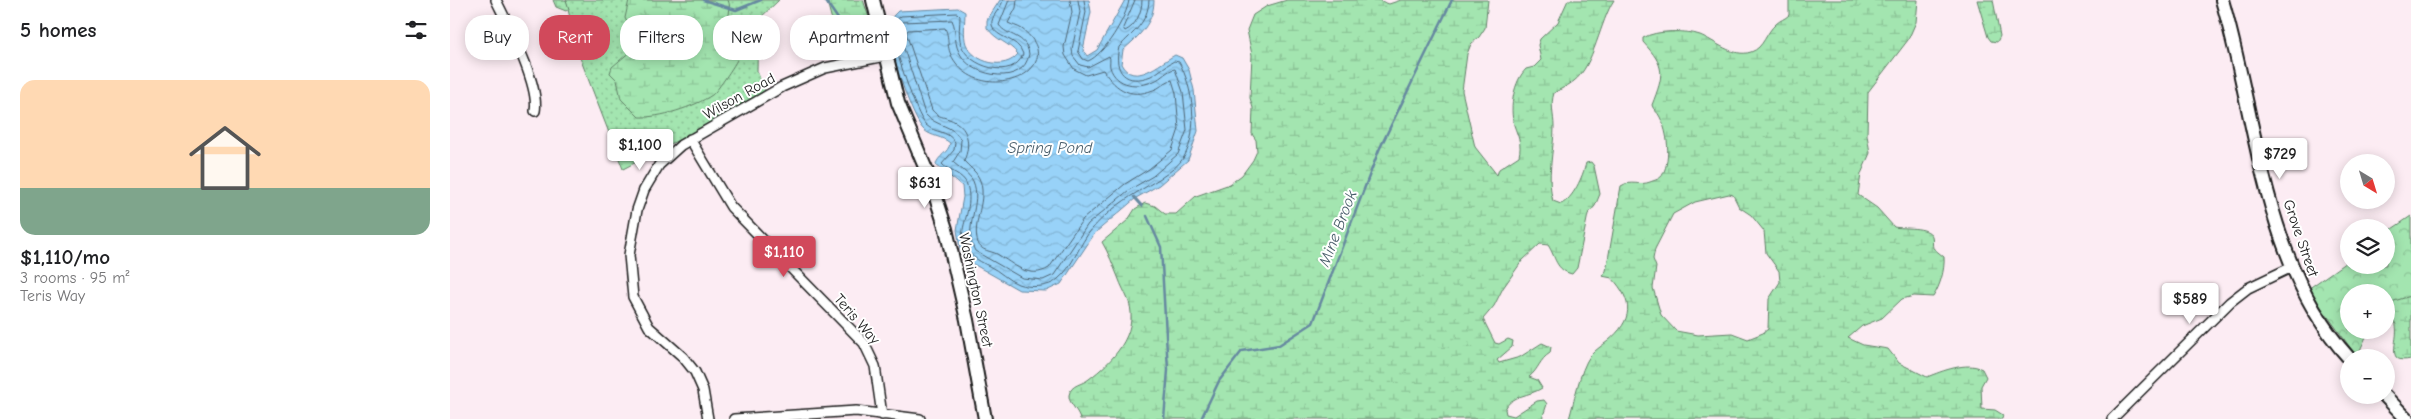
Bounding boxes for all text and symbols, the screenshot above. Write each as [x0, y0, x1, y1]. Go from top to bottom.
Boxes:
chip: Buy [465, 15, 529, 60]
chip: Rent [539, 15, 610, 60]
chip: Filters [620, 15, 703, 60]
chip: New [713, 15, 780, 60]
chip: Apartment [790, 15, 907, 60]
icon: filters [402, 16, 430, 44]
text: 5 homes [20, 18, 97, 42]
street label: Wilson Road [700, 69, 778, 123]
icon: home [180, 113, 270, 203]
pin: $1,100 [599, 128, 681, 171]
text: $1,100 [618, 136, 662, 154]
pin: $729 [2250, 138, 2310, 180]
water label: Spring Pond [1008, 139, 1093, 157]
text: $729 [2263, 145, 2297, 163]
north arrow [2340, 154, 2395, 209]
map controls [2340, 154, 2395, 404]
pin: $631 [895, 166, 955, 209]
text: $631 [909, 174, 941, 192]
water label: Mine Brook [1315, 188, 1361, 270]
street label: Grove Street [2279, 197, 2323, 280]
button: layers [2340, 219, 2395, 274]
street label: Washington Street [955, 231, 997, 349]
pin: $1,110 [743, 236, 825, 278]
text: $1,110 [764, 243, 804, 261]
text: $1,110/mo [20, 245, 110, 269]
text: 3 rooms · 95 m² [20, 269, 130, 287]
pin: $589 [2160, 282, 2220, 325]
button: + [2340, 284, 2395, 339]
text: Teris Way [20, 287, 85, 305]
street label: Teris Way [830, 290, 884, 348]
text: $589 [2173, 290, 2207, 308]
button: − [2340, 349, 2395, 404]

